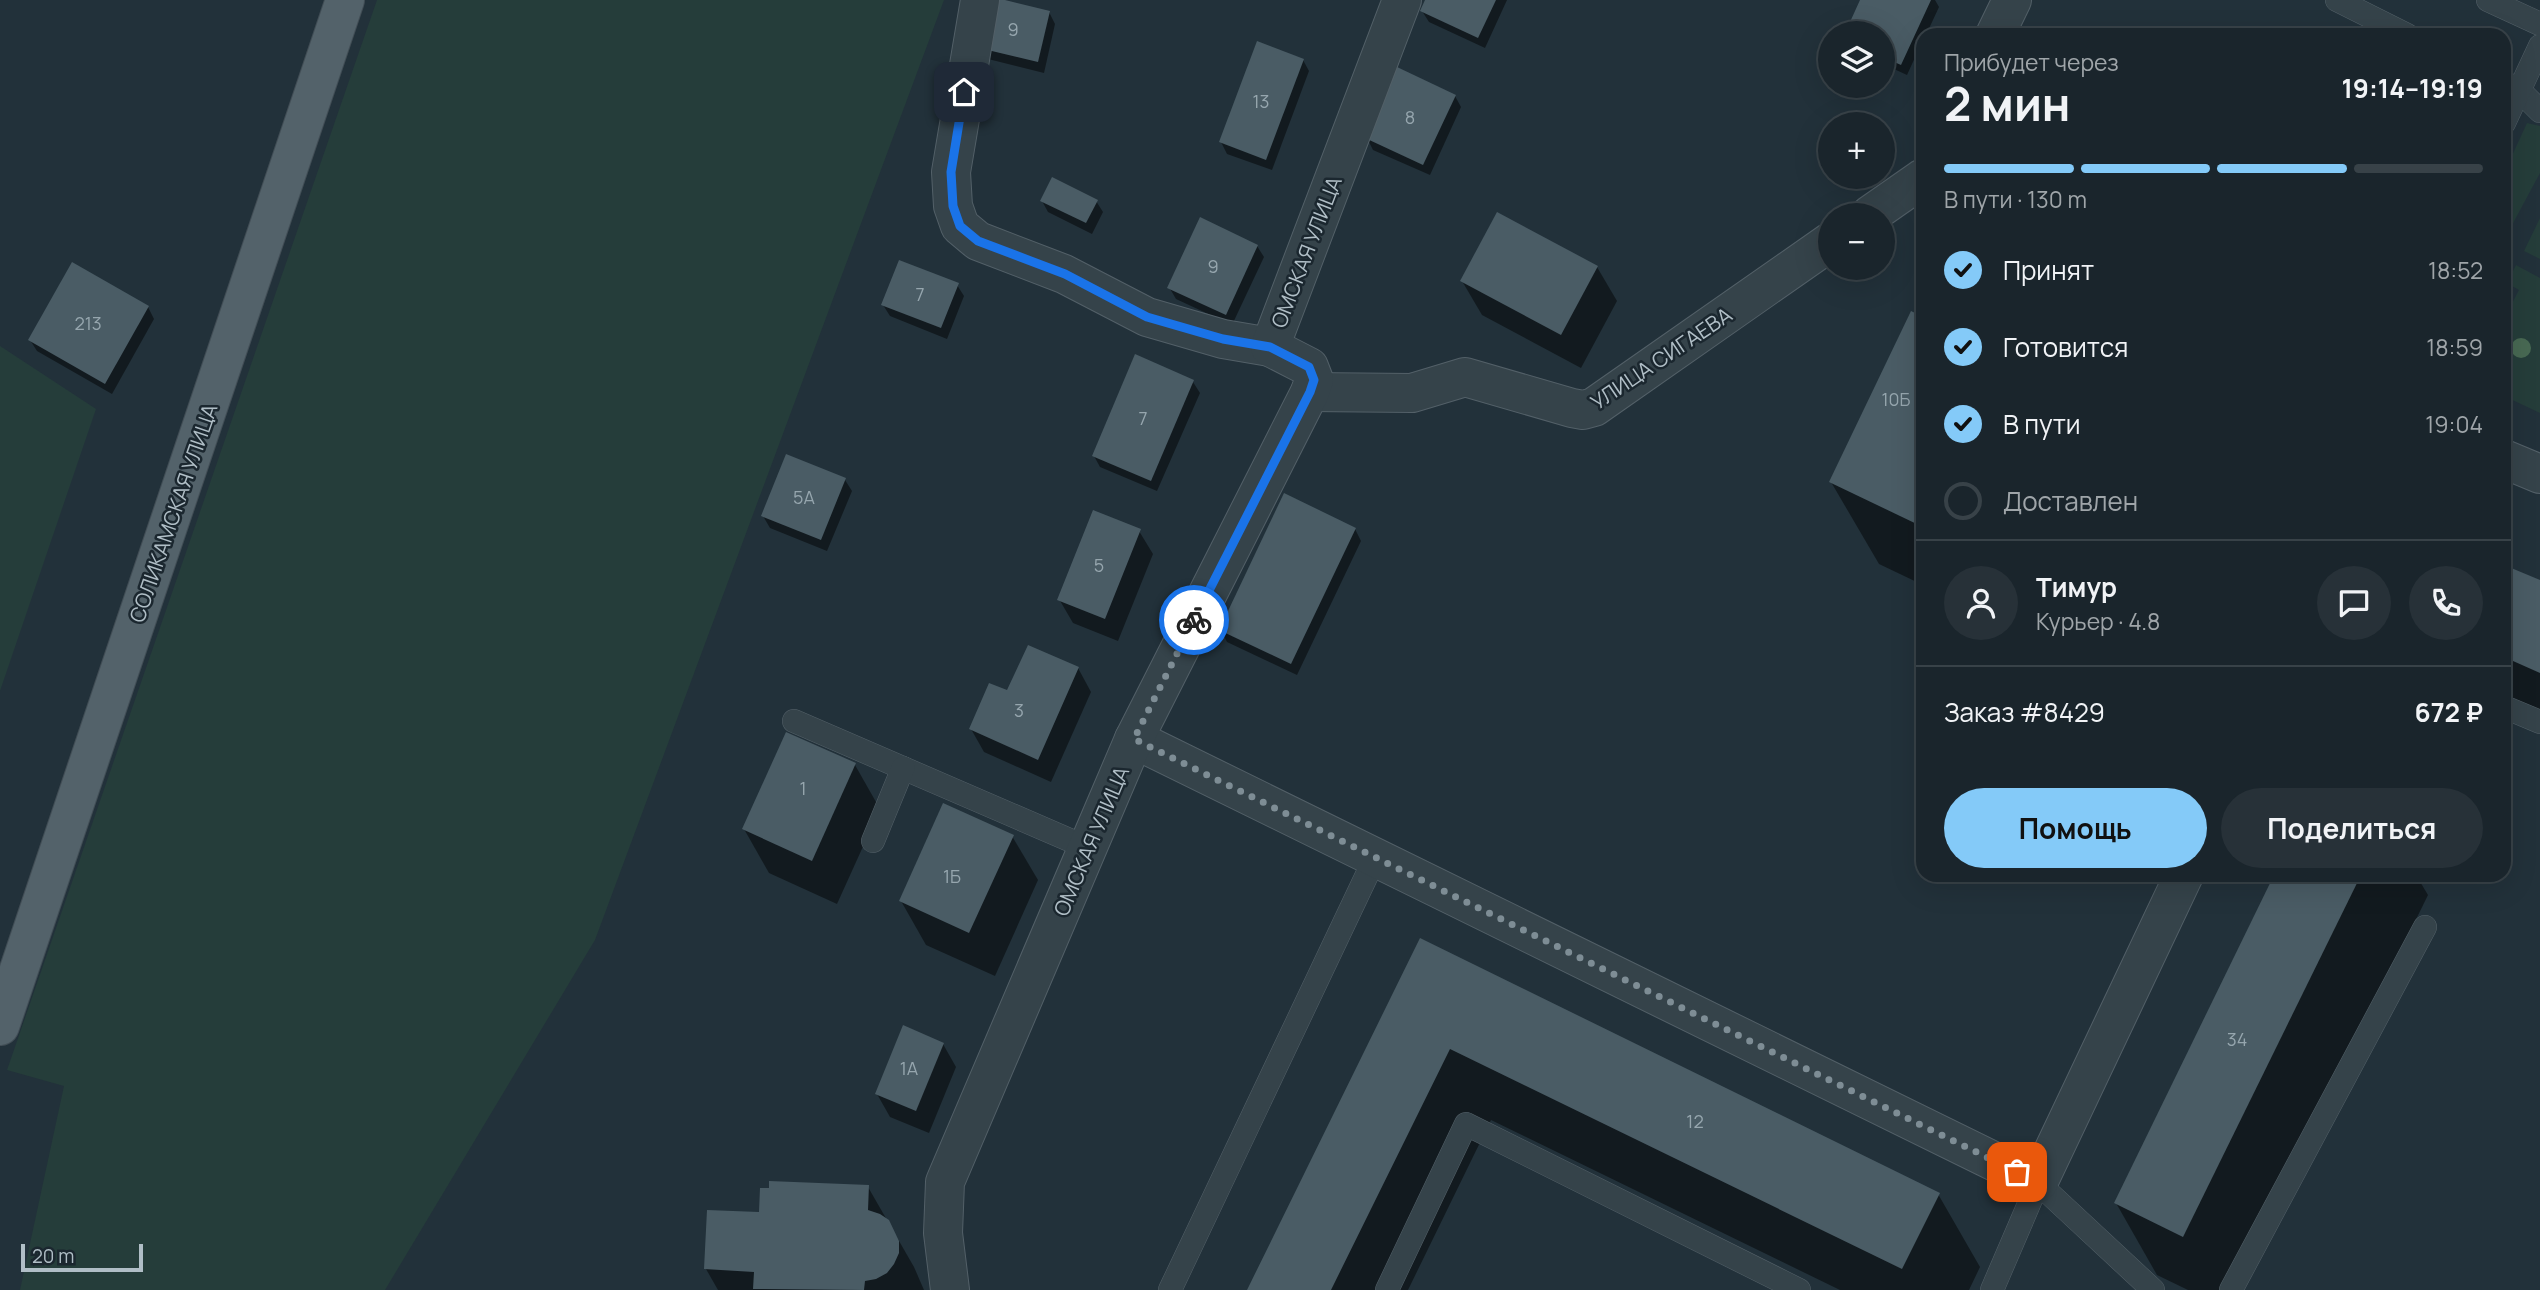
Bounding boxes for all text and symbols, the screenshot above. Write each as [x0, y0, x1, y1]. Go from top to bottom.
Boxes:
house number: 9 [1007, 17, 1019, 41]
map controls [1818, 21, 1895, 280]
button: layers [1818, 21, 1895, 98]
text: Прибудет через [1944, 46, 2119, 78]
pin [934, 62, 994, 122]
text: 19:14–19:19 [2341, 70, 2483, 106]
text: 2 мин [1944, 72, 2071, 135]
icon: home [945, 73, 983, 111]
house number: 13 [1253, 89, 1269, 113]
house number: 8 [1405, 105, 1415, 129]
button: + [1818, 112, 1895, 189]
street label: ОМСКАЯ УЛИЦА [1264, 172, 1348, 332]
text: В пути · 130 m [1944, 183, 2087, 215]
button: − [1818, 203, 1895, 280]
icon: check [1944, 251, 1982, 289]
text: Принят [2003, 252, 2094, 288]
house number: 9 [1207, 254, 1219, 278]
text: 18:52 [2428, 254, 2483, 286]
house number: 7 [915, 282, 925, 306]
street label: УЛИЦА СИГАЕВА [1585, 300, 1737, 416]
house number: 213 [74, 311, 102, 335]
icon: check [1944, 328, 1982, 366]
text: Готовится [2003, 329, 2128, 365]
text: 18:59 [2426, 331, 2483, 363]
house number: 10Б [1882, 387, 1911, 411]
street label: СОЛИКАМСКАЯ УЛИЦА [122, 400, 224, 626]
icon: check [1944, 405, 1982, 443]
house number: 7 [1138, 406, 1148, 430]
text: В пути [2003, 406, 2081, 442]
text: 19:04 [2425, 408, 2483, 440]
text: Доставлен [2003, 483, 2138, 519]
house number: 5А [793, 485, 815, 509]
house number: 5 [1094, 553, 1104, 577]
button: person [1944, 566, 2018, 640]
button: chat [2317, 566, 2391, 640]
button: phone [2409, 566, 2483, 640]
text: Тимур [2036, 569, 2117, 605]
courier [1159, 585, 1229, 655]
icon: bike [1175, 601, 1213, 639]
text: Курьер · 4.8 [2036, 605, 2160, 637]
text: Заказ #8429 [1944, 694, 2105, 730]
text: 672 ₽ [2414, 694, 2483, 730]
house number: 3 [1014, 698, 1024, 722]
street label: ОМСКАЯ УЛИЦА [1047, 762, 1135, 920]
house number: 1 [799, 776, 807, 800]
button: Помощь [1944, 788, 2207, 868]
button: Поделиться [2221, 788, 2483, 868]
house number: 1Б [943, 864, 961, 888]
house number: 34 [2227, 1027, 2247, 1051]
house number: 1А [900, 1056, 919, 1080]
house number: 12 [1686, 1109, 1704, 1133]
pin [1987, 1142, 2047, 1202]
icon: bag [1998, 1153, 2036, 1191]
scale bar [21, 1241, 144, 1273]
text: 20 m [32, 1243, 74, 1269]

